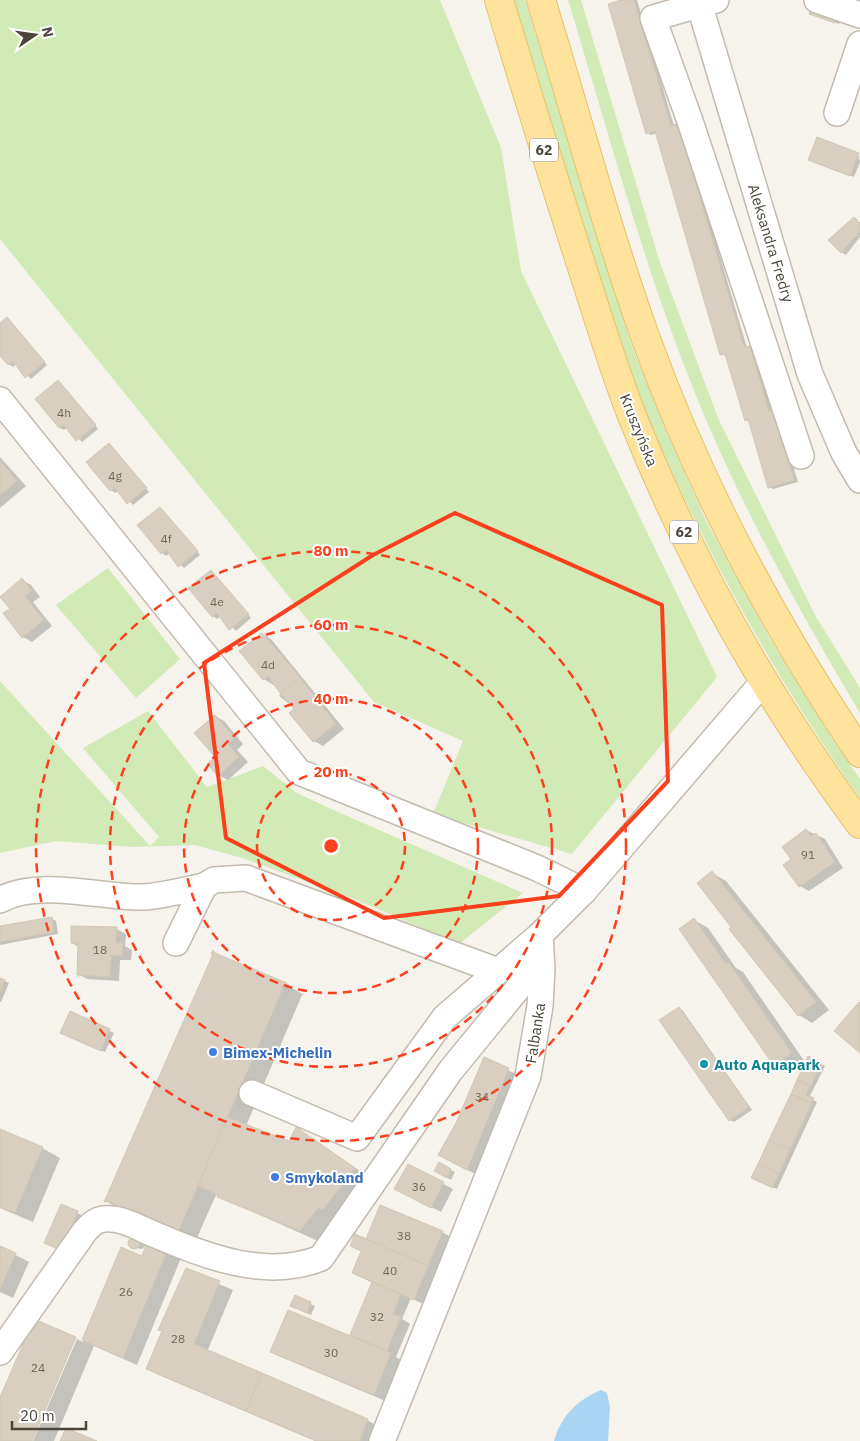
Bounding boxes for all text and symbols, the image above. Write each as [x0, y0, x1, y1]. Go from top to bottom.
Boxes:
north arrow [10, 10, 60, 60]
text: N [38, 25, 58, 39]
road number: 62 [530, 138, 558, 162]
street label: Aleksandra Fredry [744, 181, 798, 305]
street label: Kruszyńska [616, 391, 662, 469]
house number: 4h [57, 405, 71, 420]
house number: 4g [108, 468, 122, 483]
road number: 62 [670, 520, 698, 544]
house number: 4f [160, 531, 172, 546]
text: 80 m [314, 541, 348, 560]
house number: 4e [210, 594, 224, 609]
text: 60 m [314, 615, 348, 634]
house number: 4d [261, 657, 275, 672]
text: 40 m [314, 689, 348, 708]
text: 20 m [314, 762, 348, 781]
centre of rings [322, 837, 340, 855]
house number: 91 [801, 847, 815, 862]
house number: 18 [93, 942, 107, 957]
street label: Falbanka [521, 1001, 549, 1065]
place label: Bimex-Michelin [223, 1043, 332, 1062]
marker: Bimex-Michelin [207, 1046, 219, 1058]
place label: Auto Aquapark [714, 1055, 820, 1074]
marker: Auto Aquapark [698, 1058, 710, 1070]
house number: 34 [475, 1089, 489, 1104]
place label: Smykoland [285, 1168, 364, 1187]
marker: Smykoland [269, 1171, 281, 1183]
house number: 36 [412, 1179, 426, 1194]
house number: 38 [397, 1228, 411, 1243]
house number: 40 [383, 1263, 397, 1278]
house number: 26 [119, 1284, 133, 1299]
house number: 32 [370, 1309, 384, 1324]
house number: 28 [171, 1331, 185, 1346]
house number: 30 [324, 1345, 338, 1360]
house number: 24 [31, 1360, 45, 1375]
scale bar [12, 1398, 86, 1430]
text: 20 m [20, 1406, 55, 1425]

